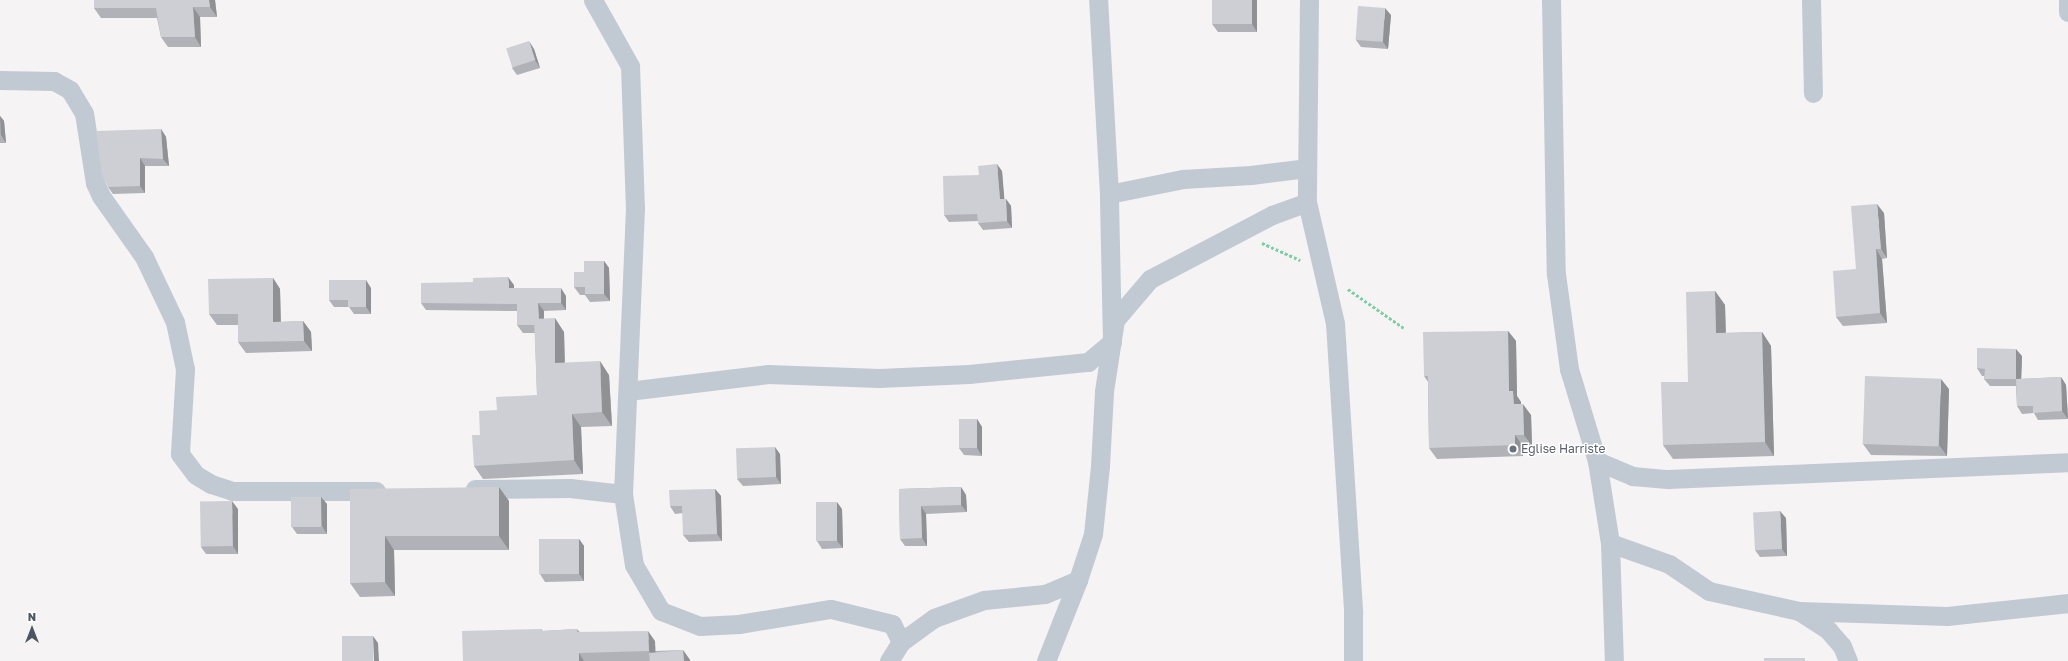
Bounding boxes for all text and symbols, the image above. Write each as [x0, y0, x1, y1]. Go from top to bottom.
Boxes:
place label: Eglise Harriste [1521, 442, 1606, 456]
marker: Eglise Harriste [1508, 444, 1518, 454]
north arrow [12, 609, 52, 649]
text: N [28, 610, 36, 623]

